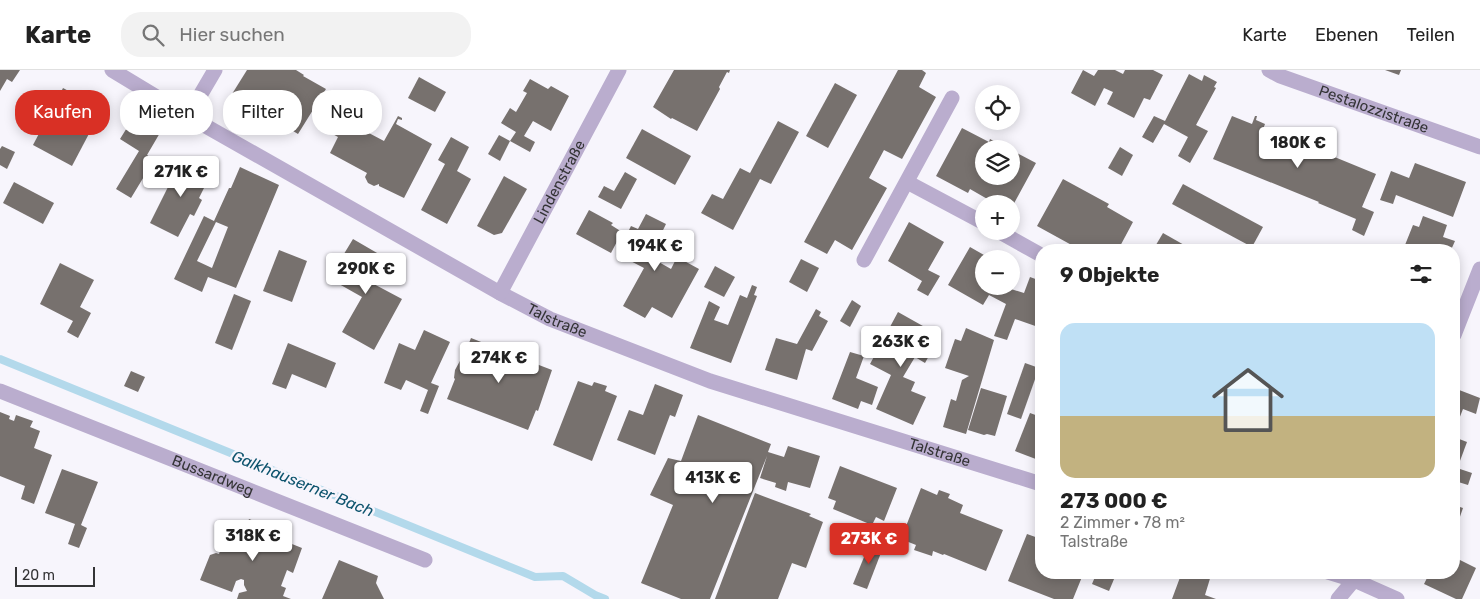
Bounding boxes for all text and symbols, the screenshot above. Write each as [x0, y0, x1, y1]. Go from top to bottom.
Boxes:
search box [121, 12, 471, 57]
text: Karte [25, 21, 91, 49]
icon: search [139, 21, 167, 49]
text: Hier suchen [179, 23, 285, 46]
text: Karte [1242, 24, 1287, 46]
text: Ebenen [1315, 24, 1379, 46]
text: Teilen [1407, 24, 1455, 46]
street label: Pestalozzistraße [1316, 81, 1431, 137]
map controls [975, 85, 1020, 295]
button: locate [975, 85, 1020, 130]
chip: Kaufen [15, 90, 110, 135]
chip: Mieten [120, 90, 213, 135]
chip: Filter [223, 90, 302, 135]
chip: Neu [312, 90, 382, 135]
pin: 180K € [1257, 126, 1339, 169]
text: 180K € [1270, 133, 1326, 152]
street label: Lindenstraße [530, 137, 589, 227]
button: layers [975, 140, 1020, 185]
pin: 271K € [140, 156, 222, 198]
text: 271K € [154, 162, 208, 181]
button: + [975, 195, 1020, 240]
pin: 194K € [614, 230, 696, 272]
text: 194K € [627, 236, 683, 255]
button: − [975, 250, 1020, 295]
pin: 290K € [325, 252, 407, 295]
text: 290K € [337, 259, 395, 278]
icon: filters [1407, 260, 1435, 288]
text: 9 Objekte [1060, 262, 1160, 287]
street label: Talstraße [524, 300, 590, 341]
pin: 263K € [860, 326, 942, 368]
text: 263K € [872, 332, 930, 351]
pin: 274K € [458, 342, 540, 384]
text: 274K € [471, 348, 527, 367]
icon: home [1203, 355, 1293, 445]
street label: Talstraße [906, 434, 973, 471]
water label: Galkhauserner Bach [229, 446, 377, 521]
street label: Bussardweg [169, 451, 256, 500]
pin: 413K € [672, 462, 754, 504]
text: 413K € [685, 468, 741, 487]
text: 273 000 € [1060, 488, 1168, 513]
text: 2 Zimmer · 78 m² [1060, 513, 1185, 532]
pin: 318K € [212, 520, 294, 562]
pin: 273K € [828, 522, 910, 565]
text: 318K € [225, 526, 281, 545]
text: 273K € [841, 529, 897, 548]
text: Talstraße [1060, 532, 1128, 551]
scale bar [15, 564, 95, 587]
text: 20 m [22, 567, 55, 584]

